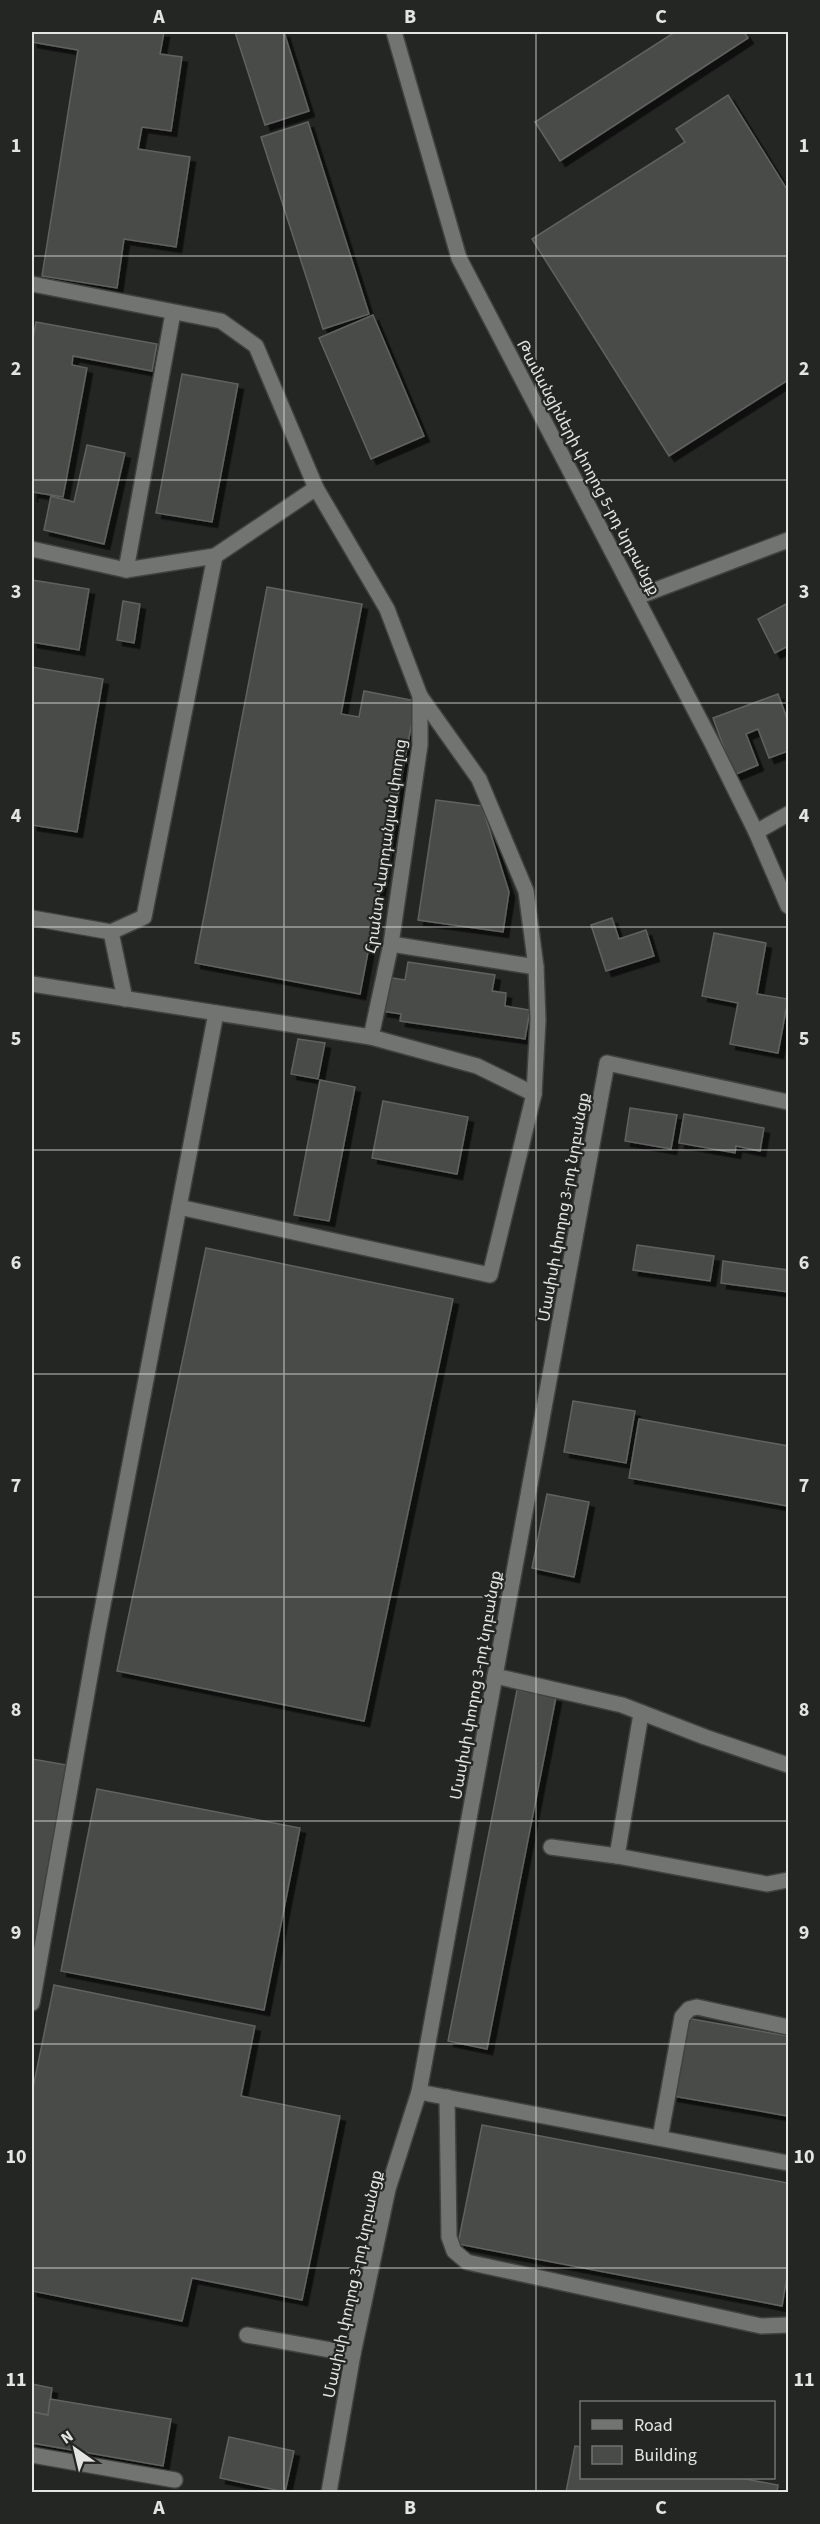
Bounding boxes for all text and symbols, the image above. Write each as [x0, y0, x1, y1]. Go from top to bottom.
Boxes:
text: A [152, 3, 165, 31]
text: B [404, 3, 416, 31]
text: C [655, 3, 667, 31]
text: 1 [11, 132, 21, 160]
text: 1 [799, 132, 809, 160]
street label: Թամանցիների փողոց 5-րդ նրբանցք [511, 336, 665, 599]
text: 2 [11, 355, 21, 383]
text: 2 [799, 355, 809, 383]
text: 3 [11, 578, 21, 606]
text: 3 [799, 578, 809, 606]
street label: Հրանտ Վարդանյան փողոց [360, 737, 412, 955]
text: 4 [11, 802, 22, 830]
text: 4 [799, 802, 810, 830]
text: 5 [11, 1025, 21, 1053]
text: 5 [799, 1025, 809, 1053]
street label: Մասիսի փողոց 3-րդ նրբանցք [533, 1091, 595, 1324]
text: 6 [11, 1249, 21, 1277]
text: 6 [799, 1249, 809, 1277]
text: 7 [11, 1472, 21, 1500]
text: 7 [799, 1472, 809, 1500]
street label: Մասիսի փողոց 3-րդ նրբանցք [445, 1569, 507, 1802]
text: 8 [11, 1696, 21, 1724]
text: 8 [799, 1696, 809, 1724]
text: 9 [11, 1919, 21, 1947]
text: 9 [799, 1919, 809, 1947]
text: 10 [5, 2143, 27, 2171]
text: 10 [793, 2143, 815, 2171]
street label: Մասիսի փողոց 3-րդ նրբանցք [318, 2168, 388, 2400]
text: 11 [5, 2366, 27, 2394]
text: 11 [793, 2366, 815, 2394]
legend [580, 2401, 775, 2479]
text: Road [634, 2413, 673, 2438]
north arrow [45, 2419, 105, 2479]
text: N [57, 2425, 78, 2449]
text: Building [634, 2443, 697, 2468]
text: A [152, 2494, 165, 2522]
text: B [404, 2494, 416, 2522]
text: C [655, 2494, 667, 2522]

